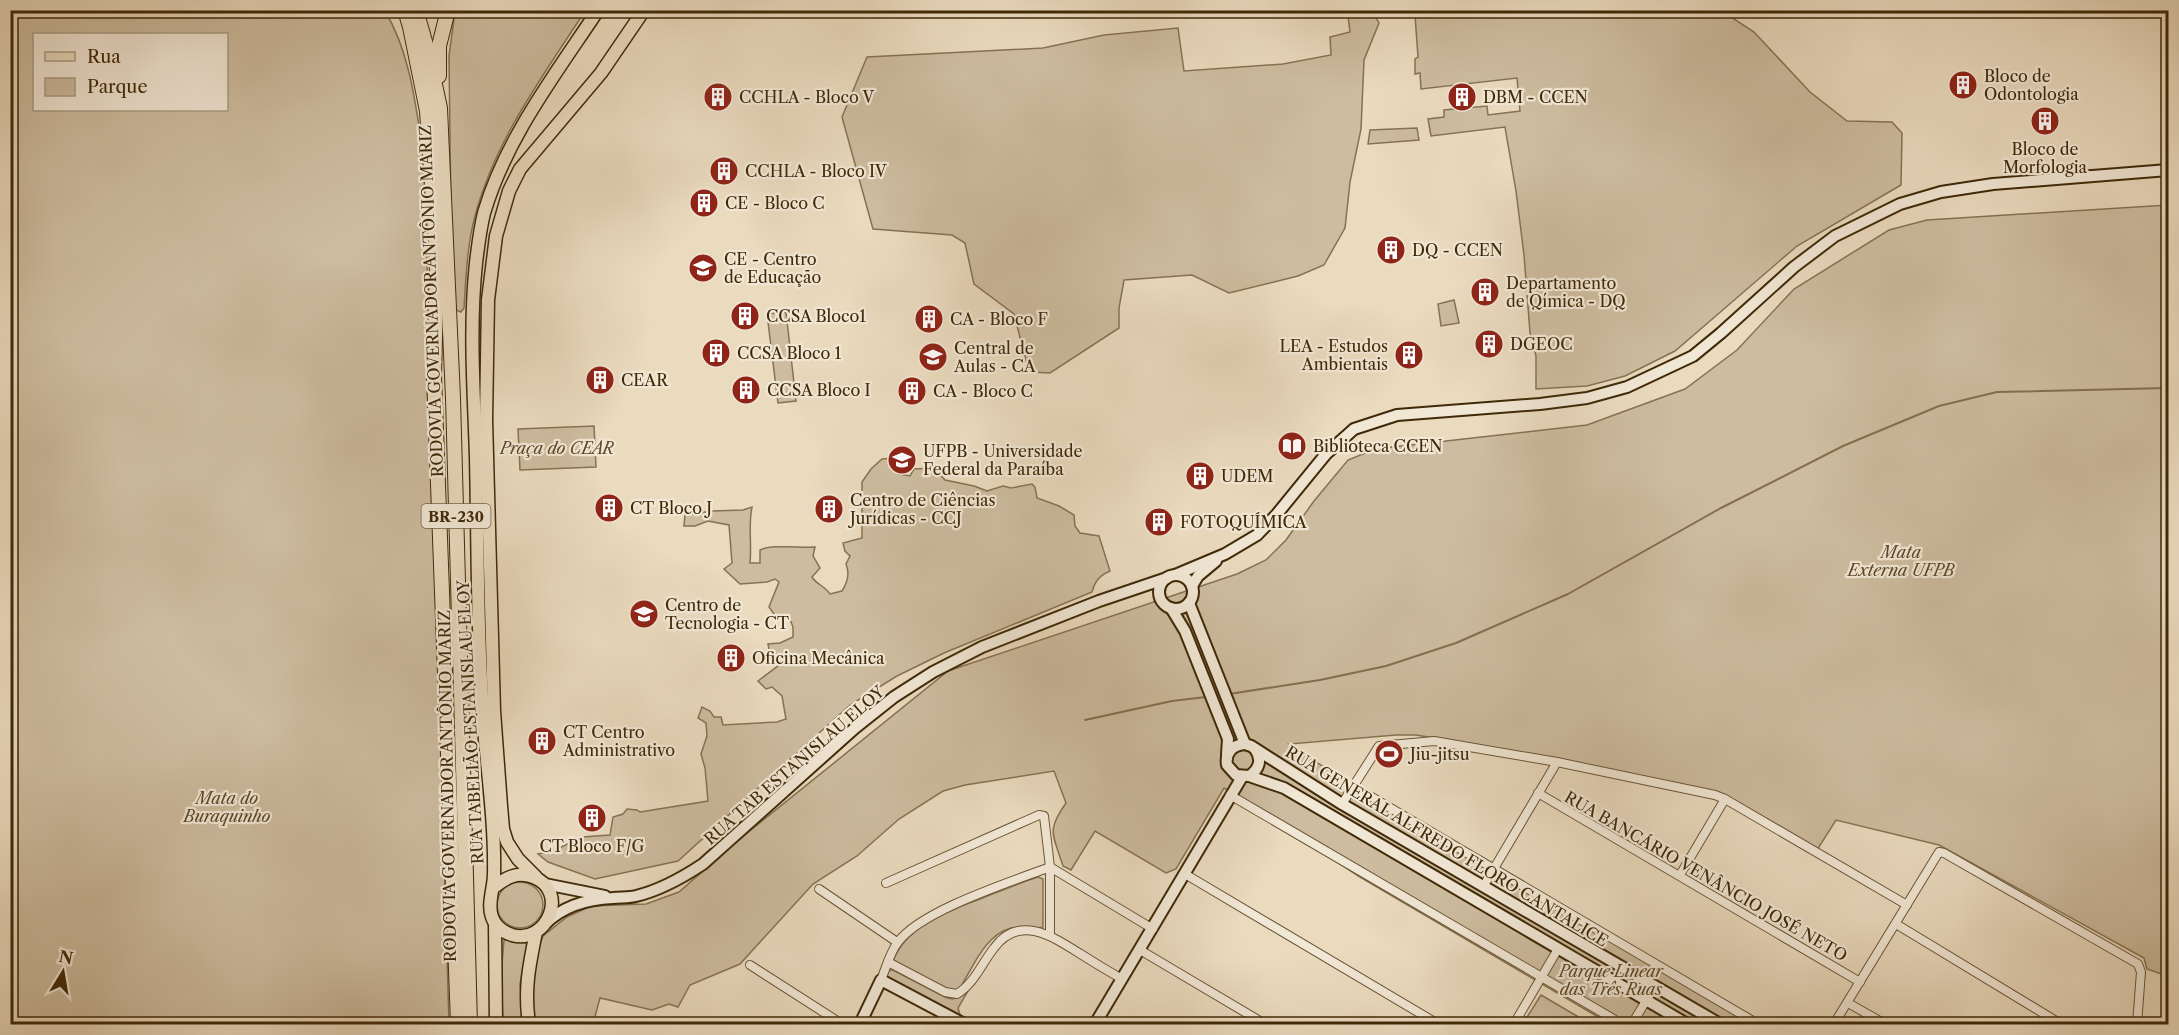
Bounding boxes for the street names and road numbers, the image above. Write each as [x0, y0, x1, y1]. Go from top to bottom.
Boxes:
street label: RODOVIA GOVERNADOR ANTÔNIO MARIZ [415, 124, 447, 477]
road number: BR-230 [422, 504, 490, 528]
street label: RUA TABELIÃO ESTANISLAU ELOY [452, 579, 487, 865]
street label: RODOVIA GOVERNADOR ANTÔNIO MARIZ [434, 609, 460, 962]
street label: RUA TAB ESTANISLAU ELOY [700, 681, 889, 849]
street label: RUA GENERAL ALFREDO FLORO CANTALICE [1282, 741, 1612, 951]
street label: RUA BANCÁRIO VENÂNCIO JOSÉ NETO [1561, 787, 1851, 965]

